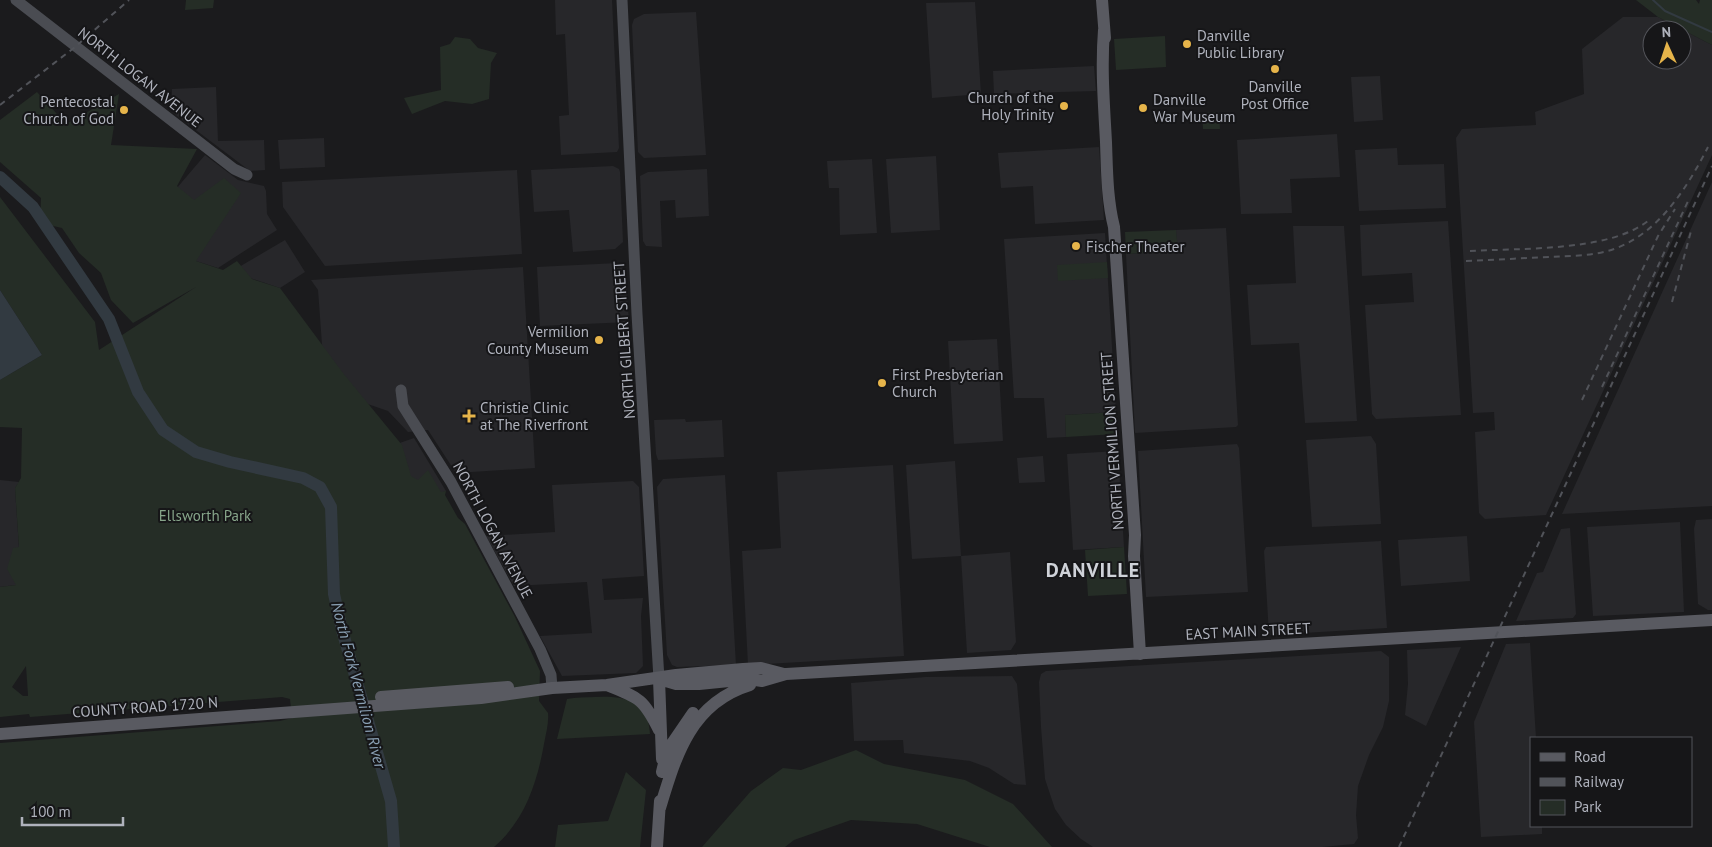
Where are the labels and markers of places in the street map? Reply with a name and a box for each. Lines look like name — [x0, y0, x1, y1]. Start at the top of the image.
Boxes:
place label: Danville Public Library — [1197, 26, 1284, 62]
marker: Danville Public Library — [1181, 38, 1193, 50]
marker: Danville Post Office — [1269, 63, 1281, 75]
place label: Danville Post Office — [1241, 77, 1309, 113]
place label: Church of the Holy Trinity — [968, 88, 1054, 124]
place label: Danville War Museum — [1153, 90, 1236, 126]
place label: Pentecostal Church of God — [23, 92, 115, 128]
marker: Church of the Holy Trinity — [1058, 100, 1070, 112]
marker: Danville War Museum — [1137, 102, 1149, 114]
marker: Pentecostal Church of God — [118, 104, 130, 116]
place label: Fischer Theater — [1086, 237, 1185, 256]
marker: Fischer Theater — [1070, 240, 1082, 252]
place label: Vermilion County Museum — [487, 322, 589, 358]
marker: Vermilion County Museum — [593, 334, 605, 346]
place label: First Presbyterian Church — [892, 365, 1003, 401]
marker: First Presbyterian Church — [876, 377, 888, 389]
place label: Christie Clinic at The Riverfront — [480, 398, 588, 434]
marker: Christie Clinic at The Riverfront — [462, 409, 476, 423]

